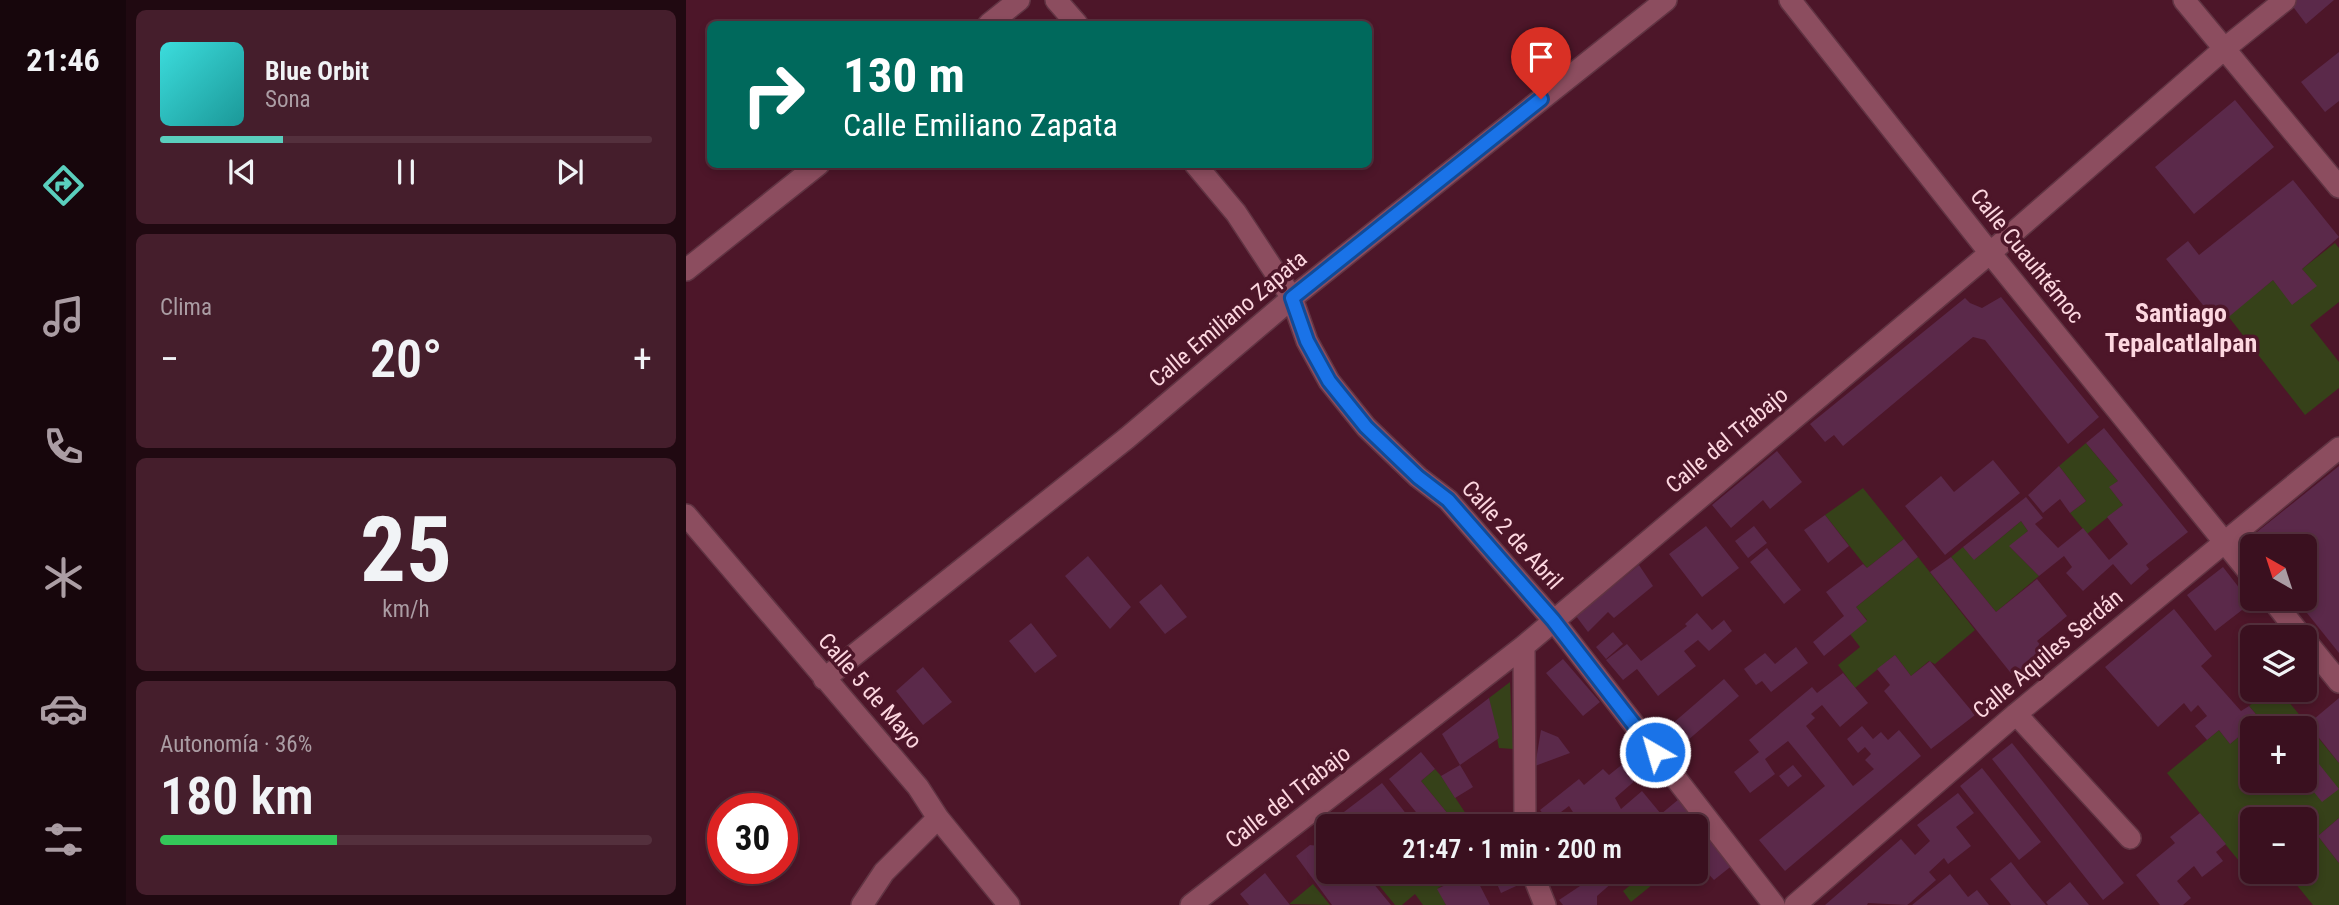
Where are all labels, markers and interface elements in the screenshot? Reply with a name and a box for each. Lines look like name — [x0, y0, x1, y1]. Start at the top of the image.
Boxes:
pin — [1511, 27, 1571, 99]
icon: arrive — [1522, 38, 1560, 76]
text: 21:46 — [26, 41, 100, 79]
text: 130 m — [843, 47, 965, 104]
icon: right — [728, 49, 819, 140]
text: Blue Orbit — [265, 56, 369, 86]
text: Sona — [265, 86, 311, 113]
text: Calle Emiliano Zapata — [843, 106, 1118, 144]
icon: previous — [223, 153, 261, 191]
icon: pause — [387, 153, 425, 191]
icon: next — [551, 153, 589, 191]
icon: directions — [39, 161, 88, 210]
street label: Calle Cuauhtémoc — [1965, 183, 2089, 329]
street label: Calle Emiliano Zapata — [1144, 245, 1312, 393]
icon: music — [39, 292, 88, 341]
text: Clima — [160, 294, 212, 321]
district label: Santiago Tepalcatlalpan — [2105, 298, 2257, 358]
text: 20° — [370, 329, 442, 390]
text: − — [160, 337, 179, 381]
text: + — [633, 337, 652, 381]
street label: Calle del Trabajo — [1661, 381, 1793, 499]
icon: phone — [39, 422, 88, 471]
street label: Calle 2 de Abril — [1456, 475, 1568, 595]
text: 25 — [360, 497, 452, 603]
north arrow — [2240, 534, 2317, 611]
map controls — [2240, 534, 2317, 884]
icon: climate — [39, 553, 88, 602]
street label: Calle Aquiles Serdán — [1968, 584, 2128, 724]
text: km/h — [382, 596, 430, 623]
button: layers — [2240, 625, 2317, 702]
street label: Calle 5 de Mayo — [813, 628, 927, 754]
icon: car — [39, 684, 88, 733]
position arrow — [1618, 715, 1692, 789]
button: + — [2240, 716, 2317, 793]
text: Autonomía · 36% — [160, 731, 312, 758]
street label: Calle del Trabajo — [1220, 740, 1356, 854]
text: 180 km — [160, 766, 314, 827]
speed limit sign: 30 — [707, 793, 798, 884]
button: − — [2240, 807, 2317, 884]
icon: filters — [39, 815, 88, 864]
text: 21:47 · 1 min · 200 m — [1402, 834, 1622, 864]

